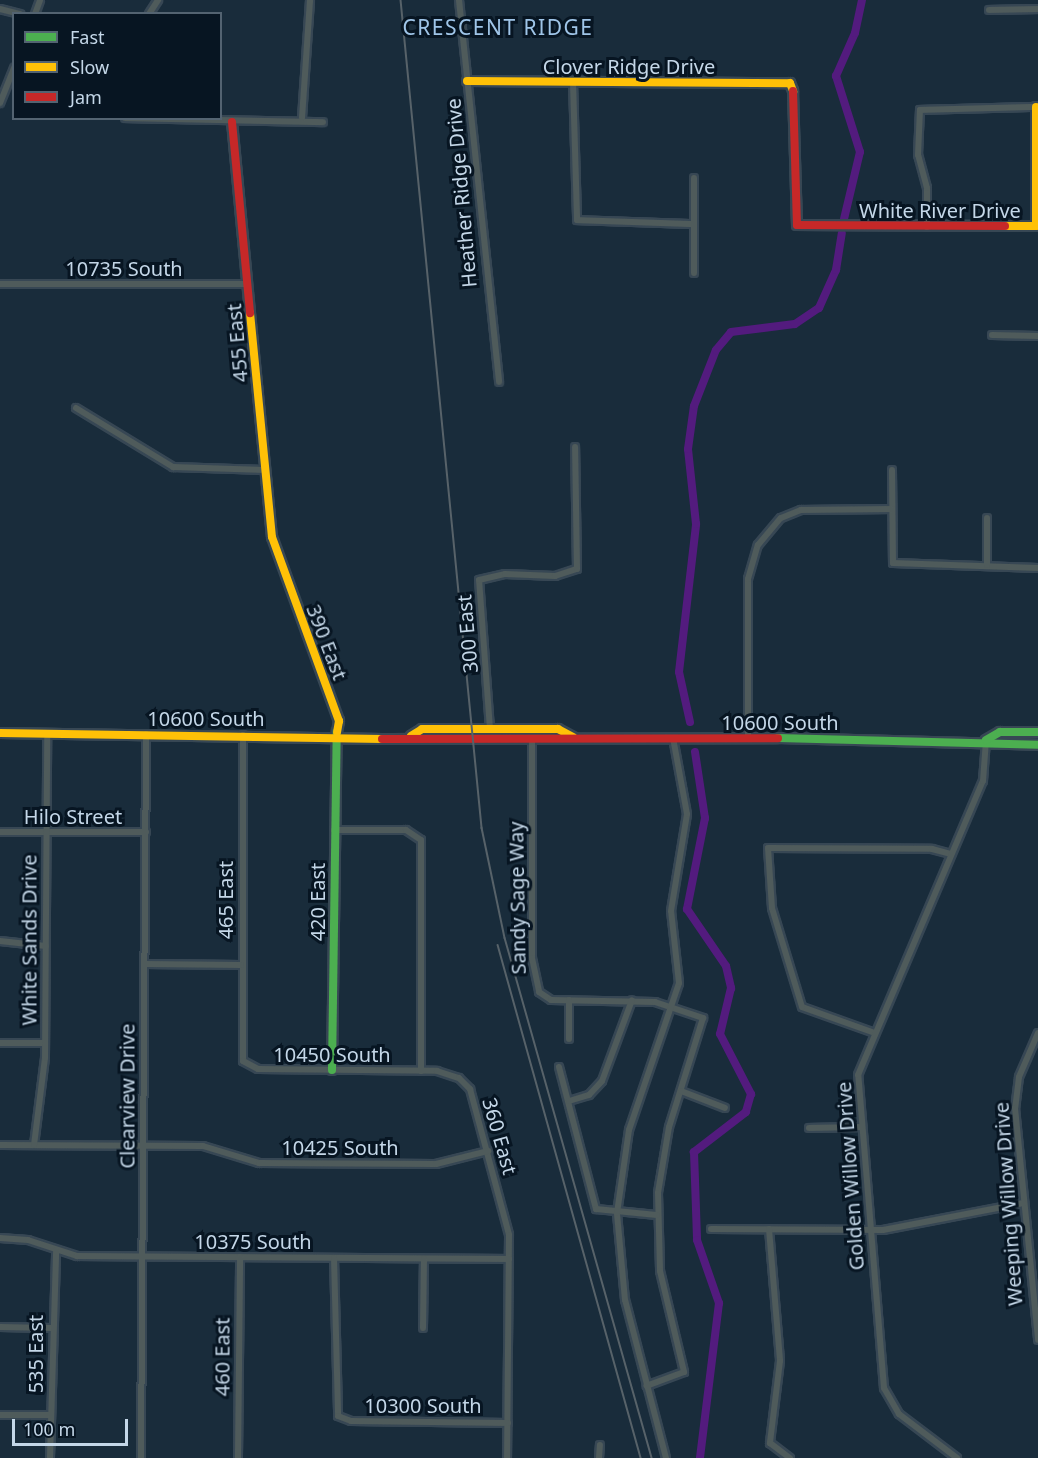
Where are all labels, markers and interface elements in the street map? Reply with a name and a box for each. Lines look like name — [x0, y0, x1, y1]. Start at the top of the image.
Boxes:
legend — [12, 12, 222, 120]
district label: CRESCENT RIDGE — [402, 14, 594, 40]
text: Fast — [70, 25, 105, 49]
street label: Clover Ridge Drive — [543, 54, 715, 78]
text: Slow — [70, 55, 109, 79]
text: Jam — [70, 85, 102, 109]
street label: Heather Ridge Drive — [441, 97, 481, 289]
street label: White River Drive — [859, 198, 1021, 222]
street label: 10735 South — [65, 256, 183, 280]
street label: 455 East — [222, 303, 252, 383]
street label: 300 East — [452, 594, 482, 674]
street label: 390 East — [302, 601, 352, 683]
street label: 10600 South — [147, 706, 265, 730]
street label: 10600 South — [721, 710, 839, 734]
street label: Hilo Street — [24, 804, 122, 828]
street label: Sandy Sage Way — [504, 821, 530, 975]
street label: White Sands Drive — [17, 855, 41, 1025]
street label: 465 East — [213, 861, 237, 939]
street label: 420 East — [305, 863, 329, 941]
street label: Clearview Drive — [115, 1023, 139, 1169]
street label: 10450 South — [273, 1042, 391, 1066]
street label: Golden Willow Drive — [831, 1081, 869, 1271]
street label: 360 East — [478, 1095, 522, 1177]
street label: Weeping Willow Drive — [989, 1101, 1027, 1307]
street label: 10425 South — [281, 1135, 399, 1159]
street label: 10375 South — [194, 1229, 312, 1253]
street label: 535 East — [23, 1315, 47, 1393]
street label: 460 East — [210, 1318, 234, 1396]
street label: 10300 South — [364, 1393, 482, 1417]
scale bar — [15, 1407, 130, 1445]
text: 100 m — [23, 1417, 75, 1441]

